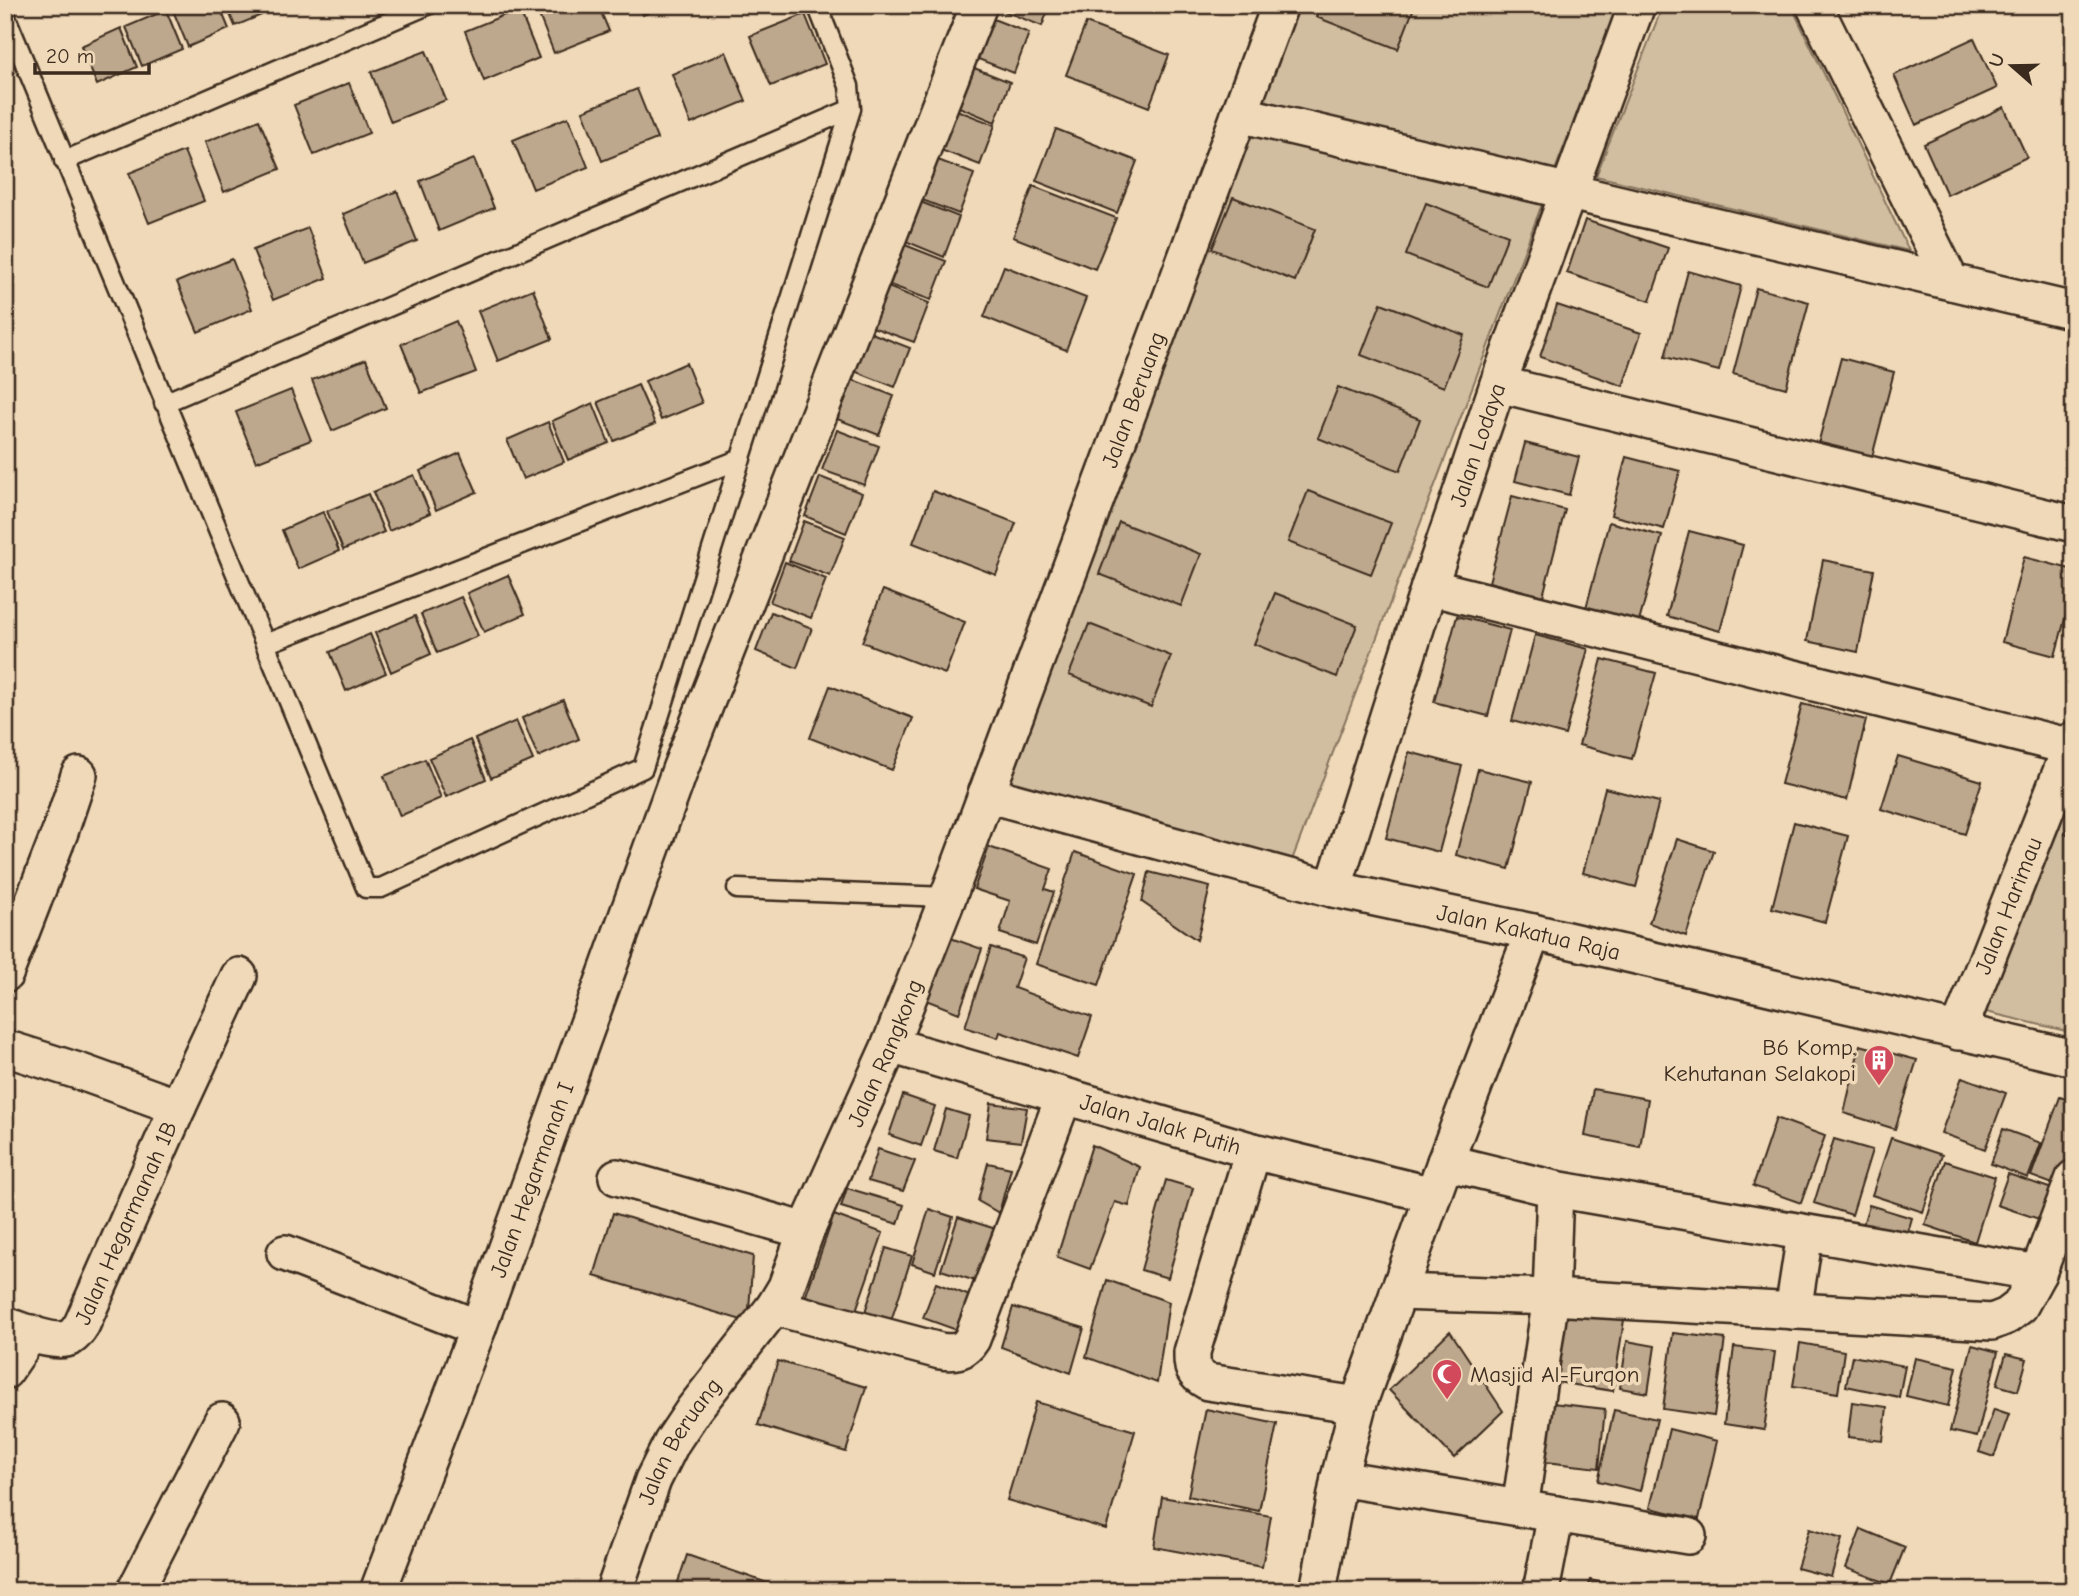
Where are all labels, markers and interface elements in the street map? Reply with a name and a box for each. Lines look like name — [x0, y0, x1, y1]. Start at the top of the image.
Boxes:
scale bar — [35, 32, 149, 76]
north arrow — [1978, 32, 2048, 102]
text: 20 m — [46, 44, 94, 68]
text: U — [1984, 51, 2009, 70]
street label: Jalan Beruang — [1095, 328, 1171, 471]
street label: Jalan Lodaya — [1444, 380, 1511, 510]
street label: Jalan Harimau — [1969, 833, 2047, 978]
street label: Jalan Kakatua Raja — [1434, 898, 1623, 965]
street label: Jalan Rangkong — [841, 975, 928, 1131]
place label: B6 Komp. Kehutanan Selakopi — [1663, 1034, 1856, 1087]
building icon: B6 Komp. Kehutanan Selakopi — [1862, 1043, 1896, 1087]
street label: Jalan Hegarmanah I — [484, 1078, 579, 1281]
street label: Jalan Jalak Putih — [1077, 1088, 1244, 1160]
street label: Jalan Hegarmanah 1B — [69, 1117, 183, 1329]
mosque icon: Masjid Al-Furqon — [1430, 1357, 1464, 1401]
place label: Masjid Al-Furqon — [1470, 1361, 1640, 1388]
street label: Jalan Beruang — [632, 1372, 727, 1508]

